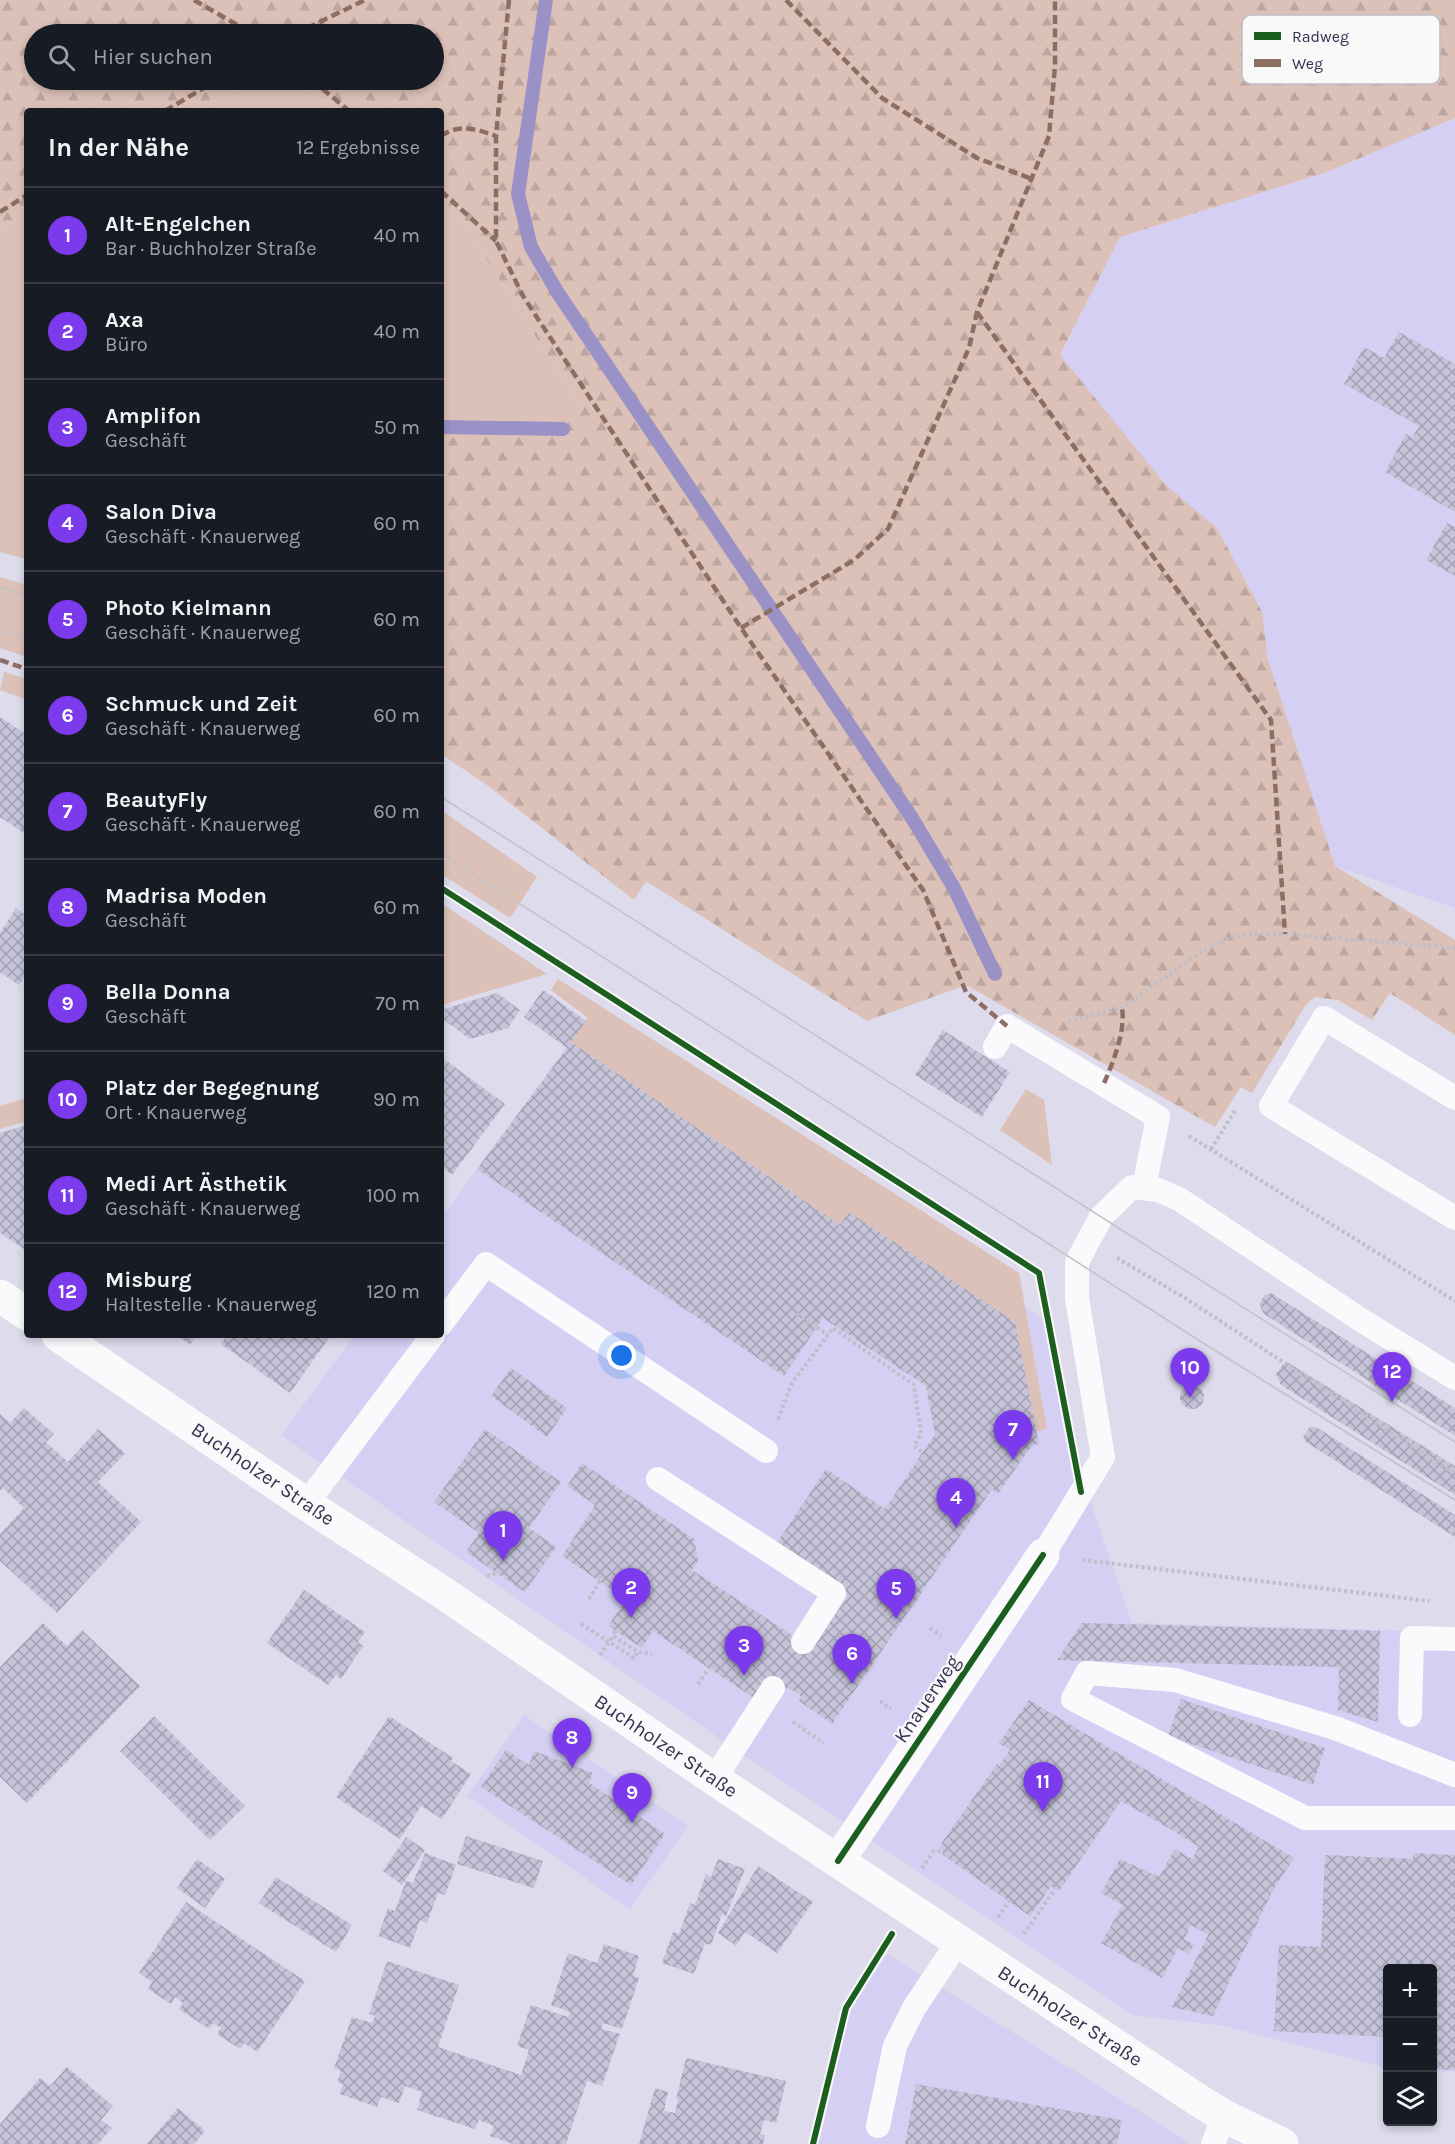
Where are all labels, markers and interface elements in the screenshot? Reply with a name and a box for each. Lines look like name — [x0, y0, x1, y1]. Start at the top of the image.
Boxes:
legend — [1242, 15, 1440, 84]
search box — [24, 24, 444, 90]
text: Radweg — [1292, 27, 1349, 46]
icon: search — [45, 41, 78, 74]
text: Hier suchen — [93, 44, 213, 70]
text: Weg — [1292, 54, 1323, 73]
text: In der Nähe — [48, 132, 189, 163]
text: 12 Ergebnisse — [296, 136, 420, 159]
text: Alt-Engelchen — [105, 211, 251, 237]
text: 1 — [64, 224, 71, 247]
text: 40 m — [374, 224, 420, 247]
text: Bar · Buchholzer Straße — [105, 237, 316, 260]
text: Axa — [105, 307, 144, 333]
text: 2 — [61, 320, 74, 343]
text: 40 m — [374, 320, 420, 343]
text: Büro — [105, 333, 148, 356]
text: Amplifon — [105, 403, 201, 429]
text: 3 — [61, 416, 74, 439]
text: 50 m — [373, 416, 420, 439]
text: Geschäft — [105, 429, 186, 452]
text: Salon Diva — [105, 499, 217, 525]
text: 4 — [62, 512, 73, 535]
text: 60 m — [373, 512, 420, 535]
text: Geschäft · Knauerweg — [105, 525, 300, 548]
text: Photo Kielmann — [105, 595, 272, 621]
text: 5 — [62, 608, 73, 631]
text: 60 m — [373, 608, 420, 631]
text: Geschäft · Knauerweg — [105, 621, 300, 644]
text: Schmuck und Zeit — [105, 691, 297, 717]
text: 6 — [61, 704, 74, 727]
text: 60 m — [373, 704, 420, 727]
text: Geschäft · Knauerweg — [105, 717, 300, 740]
text: BeautyFly — [105, 787, 207, 813]
text: 7 — [63, 800, 72, 823]
text: 60 m — [373, 800, 420, 823]
text: Geschäft · Knauerweg — [105, 813, 300, 836]
text: Madrisa Moden — [105, 883, 267, 909]
text: 8 — [61, 896, 74, 919]
text: 60 m — [373, 896, 420, 919]
text: Geschäft — [105, 909, 186, 932]
text: Bella Donna — [105, 979, 231, 1005]
text: 9 — [61, 992, 74, 1015]
text: 70 m — [375, 992, 420, 1015]
text: Geschäft — [105, 1005, 186, 1028]
text: Platz der Begegnung — [105, 1075, 319, 1101]
text: 10 — [58, 1088, 77, 1111]
text: 90 m — [373, 1088, 420, 1111]
text: Ort · Knauerweg — [105, 1101, 247, 1124]
text: Medi Art Ästhetik — [105, 1171, 287, 1197]
text: 11 — [60, 1184, 75, 1207]
text: 100 m — [366, 1184, 420, 1207]
text: Geschäft · Knauerweg — [105, 1197, 300, 1220]
text: Misburg — [105, 1267, 192, 1293]
text: 12 — [58, 1280, 77, 1303]
text: 120 m — [366, 1280, 420, 1303]
text: Haltestelle · Knauerweg — [105, 1293, 317, 1316]
your location — [607, 1341, 636, 1370]
pin: 10 — [1170, 1348, 1210, 1398]
pin: 12 — [1372, 1352, 1412, 1402]
pin: 7 — [994, 1410, 1032, 1460]
street label: Buchholzer Straße — [187, 1418, 339, 1530]
pin: 4 — [936, 1478, 976, 1528]
pin: 1 — [484, 1512, 522, 1561]
pin: 2 — [612, 1568, 650, 1618]
pin: 5 — [876, 1570, 916, 1619]
pin: 3 — [724, 1626, 764, 1676]
pin: 6 — [832, 1634, 872, 1684]
street label: Knauerweg — [889, 1651, 965, 1747]
street label: Buchholzer Straße — [590, 1690, 742, 1802]
pin: 8 — [552, 1718, 592, 1768]
pin: 11 — [1024, 1762, 1062, 1812]
pin: 9 — [612, 1774, 652, 1823]
street label: Buchholzer Straße — [993, 1961, 1147, 2071]
map controls — [1383, 1964, 1437, 2126]
button: + — [1383, 1964, 1437, 2018]
button: − — [1383, 2018, 1437, 2072]
button: layers — [1383, 2072, 1437, 2126]

